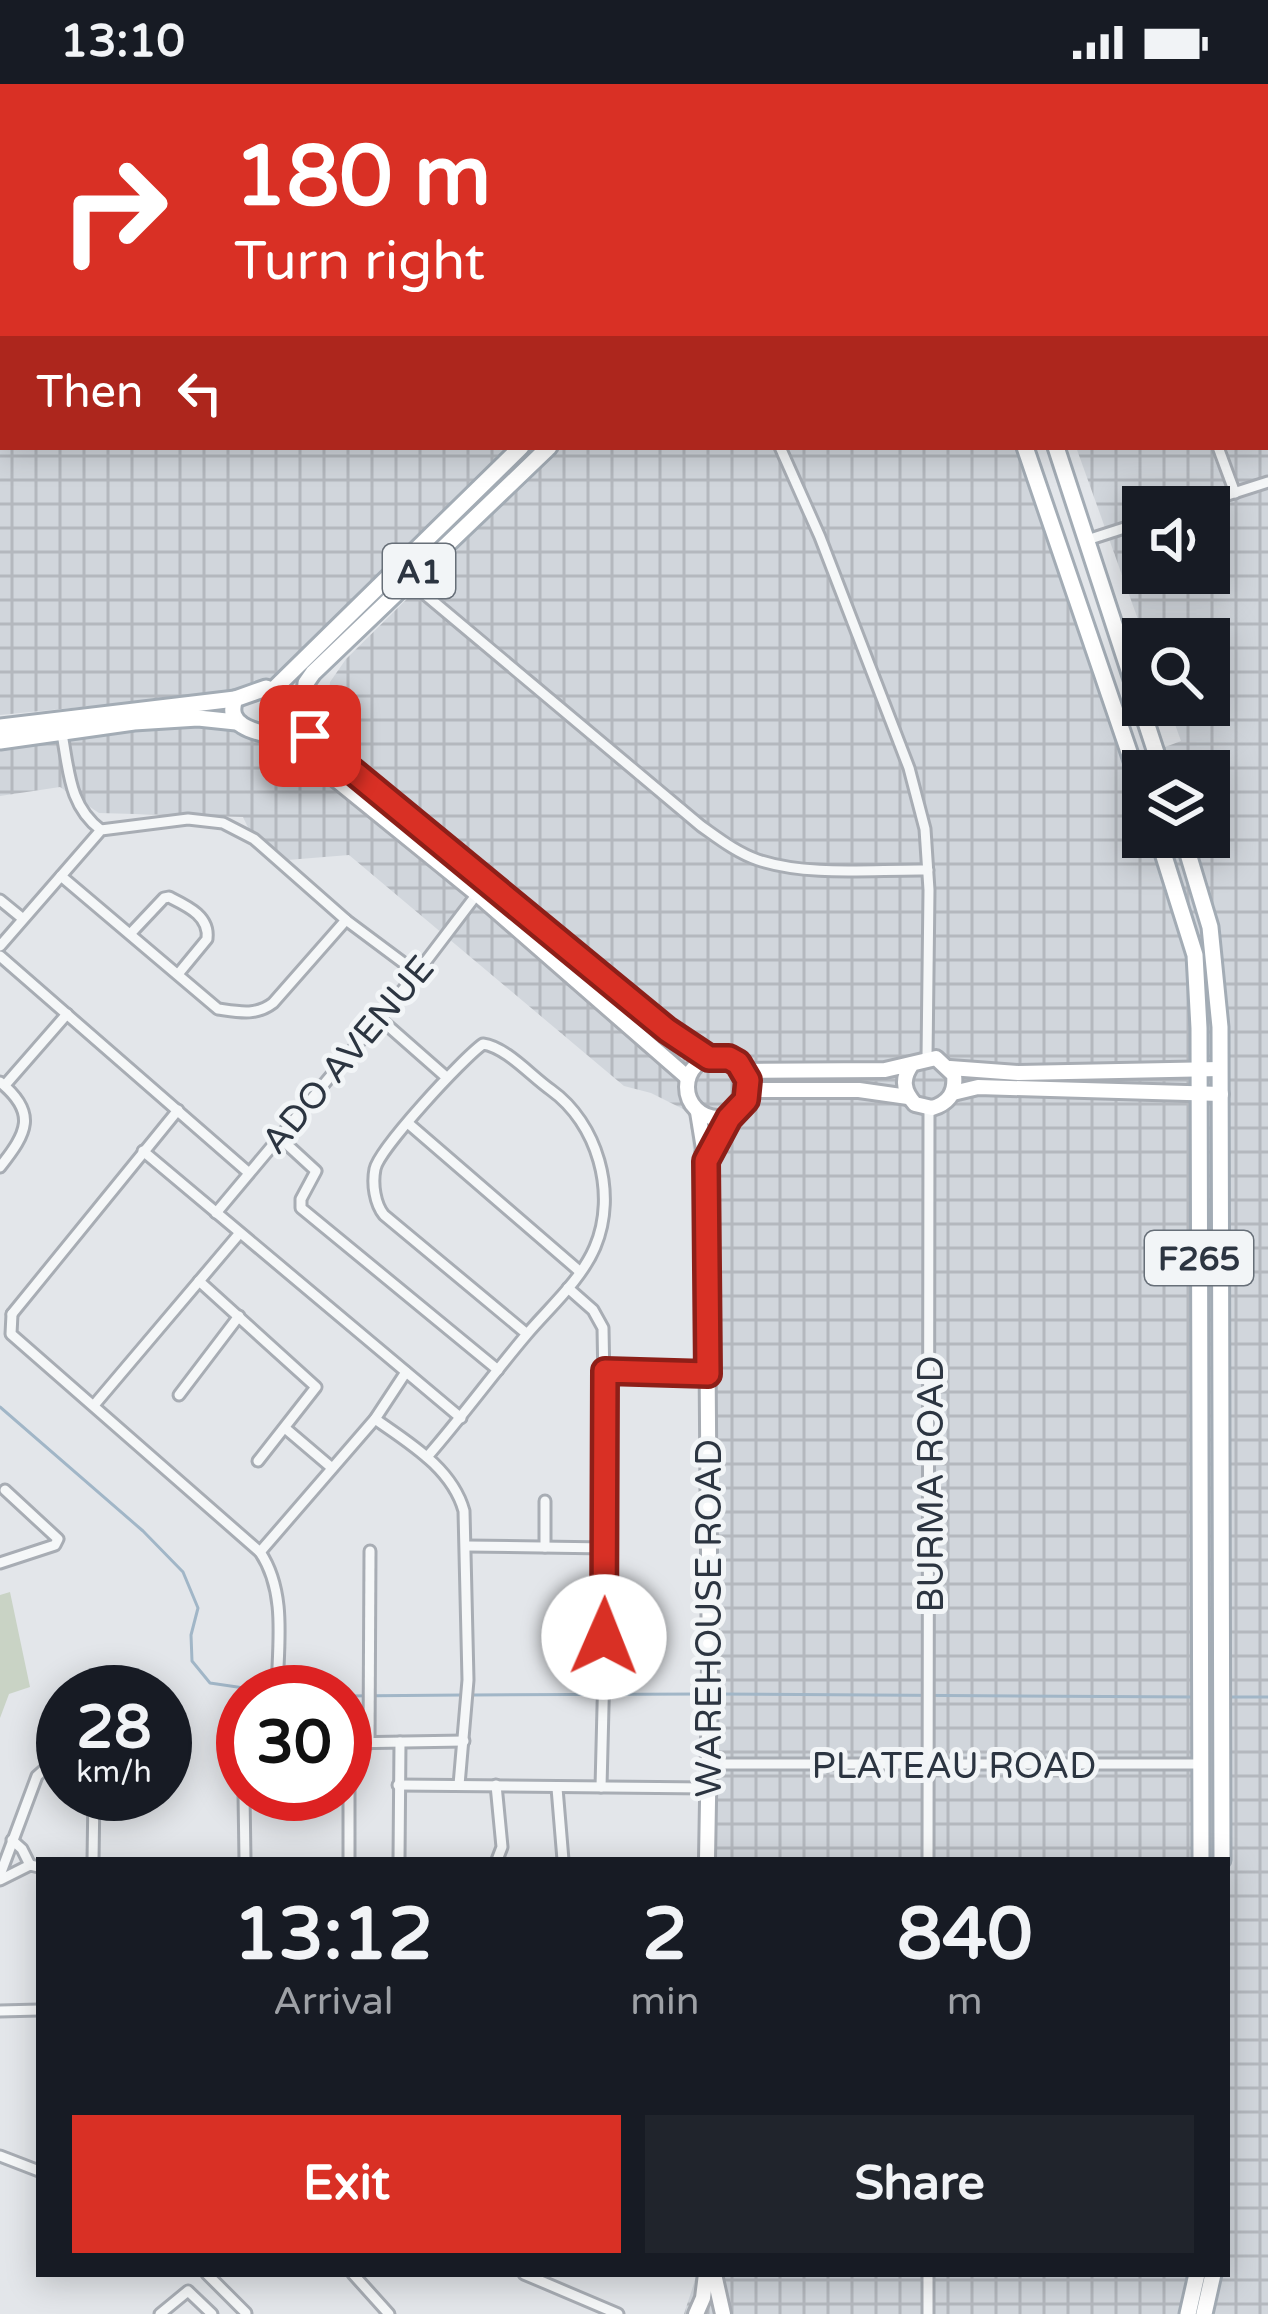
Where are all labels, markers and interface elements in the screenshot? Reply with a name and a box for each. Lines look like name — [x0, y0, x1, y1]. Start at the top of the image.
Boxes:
text: 13:10 — [60, 15, 185, 69]
text: 180 m — [234, 127, 491, 228]
icon: right — [36, 132, 192, 288]
text: Turn right — [234, 229, 485, 294]
icon: left — [167, 360, 233, 426]
text: Then — [36, 366, 143, 420]
map controls — [1122, 486, 1230, 858]
button: sound — [1122, 486, 1230, 594]
road number: A1 — [383, 544, 455, 598]
button: search — [1122, 618, 1230, 726]
pin — [259, 685, 361, 787]
icon: arrive — [277, 703, 343, 769]
button: layers — [1122, 750, 1230, 858]
street label: ADO AVENUE — [253, 947, 443, 1163]
road number: F265 — [1145, 1231, 1253, 1285]
street label: BURMA ROAD — [910, 1355, 953, 1613]
street label: WAREHOUSE ROAD — [688, 1439, 731, 1797]
position arrow — [541, 1574, 667, 1700]
speed limit sign: 30 — [216, 1665, 372, 1821]
text: 28 — [76, 1692, 152, 1764]
street label: PLATEAU ROAD — [812, 1745, 1096, 1788]
text: km/h — [76, 1754, 152, 1791]
text: 13:12 — [233, 1892, 433, 1979]
text: 2 — [642, 1892, 688, 1979]
text: 840 — [897, 1892, 1033, 1979]
text: Arrival — [273, 1978, 393, 2025]
text: min — [630, 1978, 700, 2025]
text: m — [947, 1978, 983, 2025]
button: Exit — [72, 2115, 621, 2253]
button: Share — [645, 2115, 1194, 2253]

